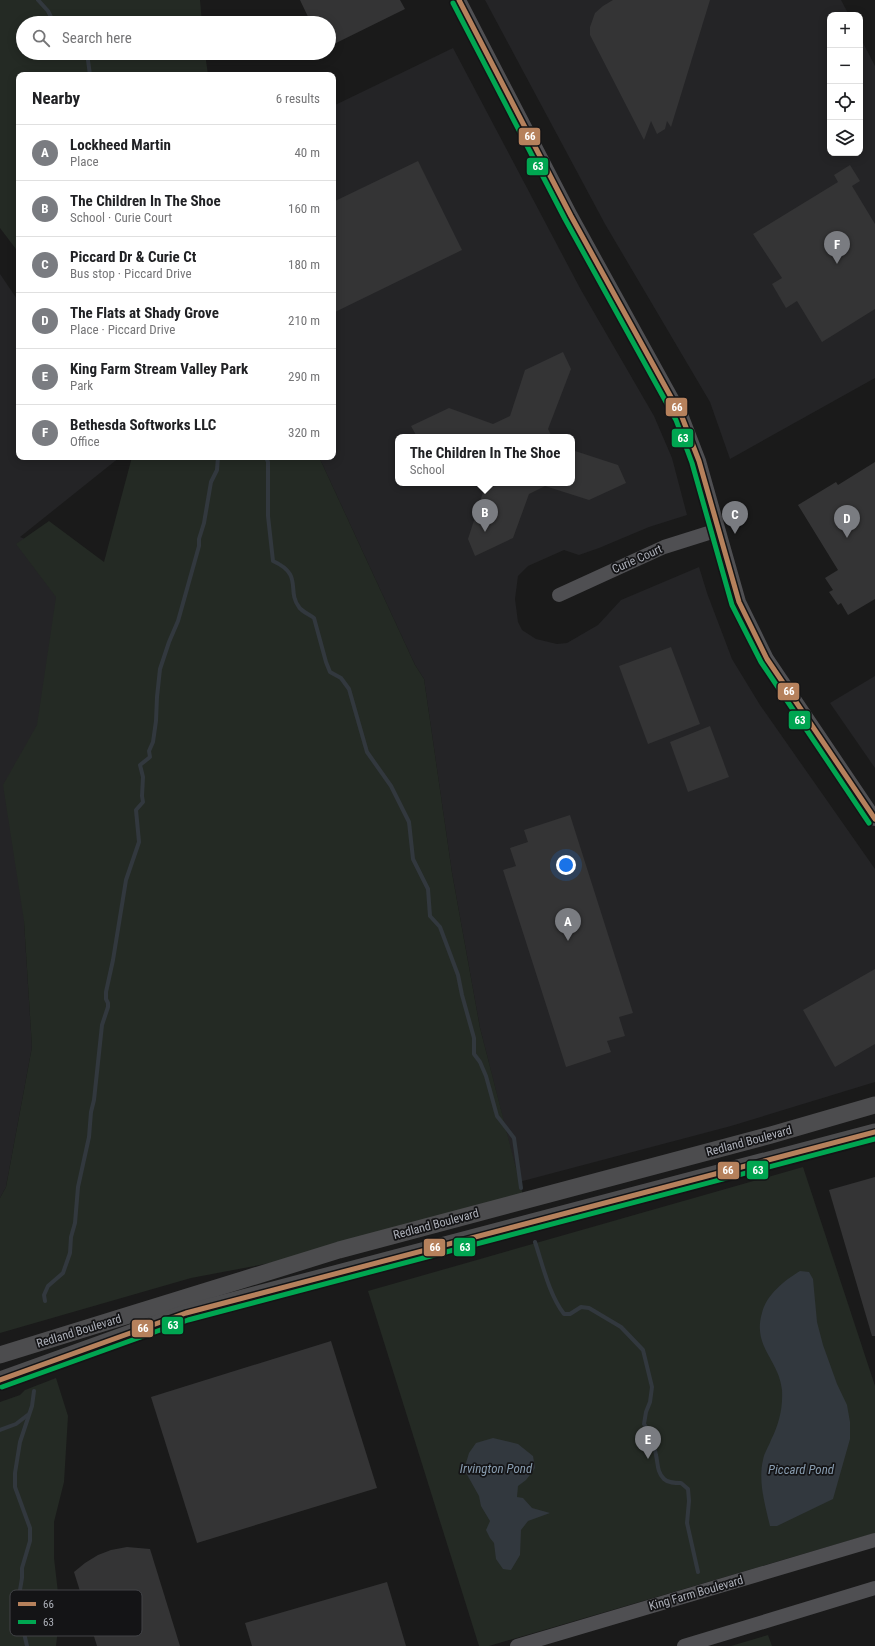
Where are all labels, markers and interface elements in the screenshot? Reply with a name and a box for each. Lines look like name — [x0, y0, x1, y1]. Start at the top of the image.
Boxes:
map controls — [827, 12, 863, 156]
button: + — [827, 12, 863, 48]
search box — [16, 16, 336, 60]
icon: search — [30, 27, 52, 49]
text: Search here — [62, 29, 132, 47]
button: − — [827, 48, 863, 84]
button: locate — [827, 84, 863, 120]
text: Nearby — [32, 88, 80, 108]
text: 6 results — [276, 91, 320, 106]
button: layers — [827, 120, 863, 156]
line badge: 66 — [518, 127, 541, 146]
text: 66 — [524, 130, 536, 143]
text: Lockheed Martin — [70, 136, 171, 154]
text: A — [41, 145, 49, 160]
text: 40 m — [294, 145, 320, 160]
text: Place — [70, 154, 99, 169]
line badge: 63 — [526, 157, 549, 176]
text: 63 — [532, 160, 544, 173]
text: The Children In The Shoe — [70, 192, 221, 210]
text: B — [41, 201, 49, 216]
text: 160 m — [288, 201, 320, 216]
text: School · Curie Court — [70, 210, 172, 225]
pin: F — [824, 231, 850, 264]
text: Piccard Dr & Curie Ct — [70, 248, 196, 266]
text: C — [41, 257, 49, 272]
text: 180 m — [288, 257, 320, 272]
text: Bus stop · Piccard Drive — [70, 266, 192, 281]
text: The Flats at Shady Grove — [70, 304, 219, 322]
text: D — [41, 313, 49, 328]
text: 210 m — [288, 313, 320, 328]
text: Place · Piccard Drive — [70, 322, 175, 337]
text: King Farm Stream Valley Park — [70, 360, 248, 378]
text: E — [42, 369, 48, 384]
text: 290 m — [288, 369, 320, 384]
text: Park — [70, 378, 93, 393]
line badge: 66 — [665, 397, 688, 417]
text: 66 — [671, 401, 683, 414]
text: Bethesda Softworks LLC — [70, 416, 216, 434]
text: F — [42, 425, 48, 440]
text: 320 m — [288, 425, 320, 440]
line badge: 63 — [671, 428, 694, 448]
text: 63 — [677, 432, 689, 445]
text: Office — [70, 434, 100, 449]
popup — [395, 434, 575, 486]
text: The Children In The Shoe — [410, 444, 560, 462]
text: School — [410, 462, 445, 477]
pin: B — [472, 499, 498, 532]
pin: C — [722, 501, 748, 534]
pin: D — [834, 505, 860, 538]
street label: Curie Court — [610, 542, 665, 576]
line badge: 66 — [777, 682, 800, 701]
text: 66 — [783, 685, 795, 698]
line badge: 63 — [788, 710, 811, 730]
text: 63 — [794, 714, 806, 727]
your location — [556, 855, 576, 875]
pin: A — [555, 908, 581, 941]
street label: Redland Boulevard — [705, 1123, 793, 1159]
line badge: 63 — [746, 1160, 769, 1180]
line badge: 66 — [717, 1161, 740, 1180]
text: 66 — [722, 1164, 734, 1177]
text: 63 — [752, 1164, 764, 1177]
street label: Redland Boulevard — [392, 1206, 480, 1242]
line badge: 63 — [453, 1237, 476, 1257]
line badge: 66 — [423, 1238, 446, 1257]
text: 66 — [429, 1241, 441, 1254]
text: 63 — [459, 1241, 471, 1254]
street label: Redland Boulevard — [35, 1311, 123, 1351]
line badge: 63 — [161, 1316, 184, 1335]
line badge: 66 — [131, 1319, 154, 1338]
text: 63 — [167, 1319, 179, 1332]
text: 66 — [137, 1322, 149, 1335]
pin: E — [635, 1426, 661, 1459]
water label: Irvington Pond — [460, 1461, 533, 1476]
water label: Piccard Pond — [768, 1462, 835, 1477]
street label: King Farm Boulevard — [647, 1573, 745, 1613]
legend — [10, 1590, 142, 1636]
text: 66 — [43, 1598, 54, 1611]
text: 63 — [43, 1616, 54, 1629]

